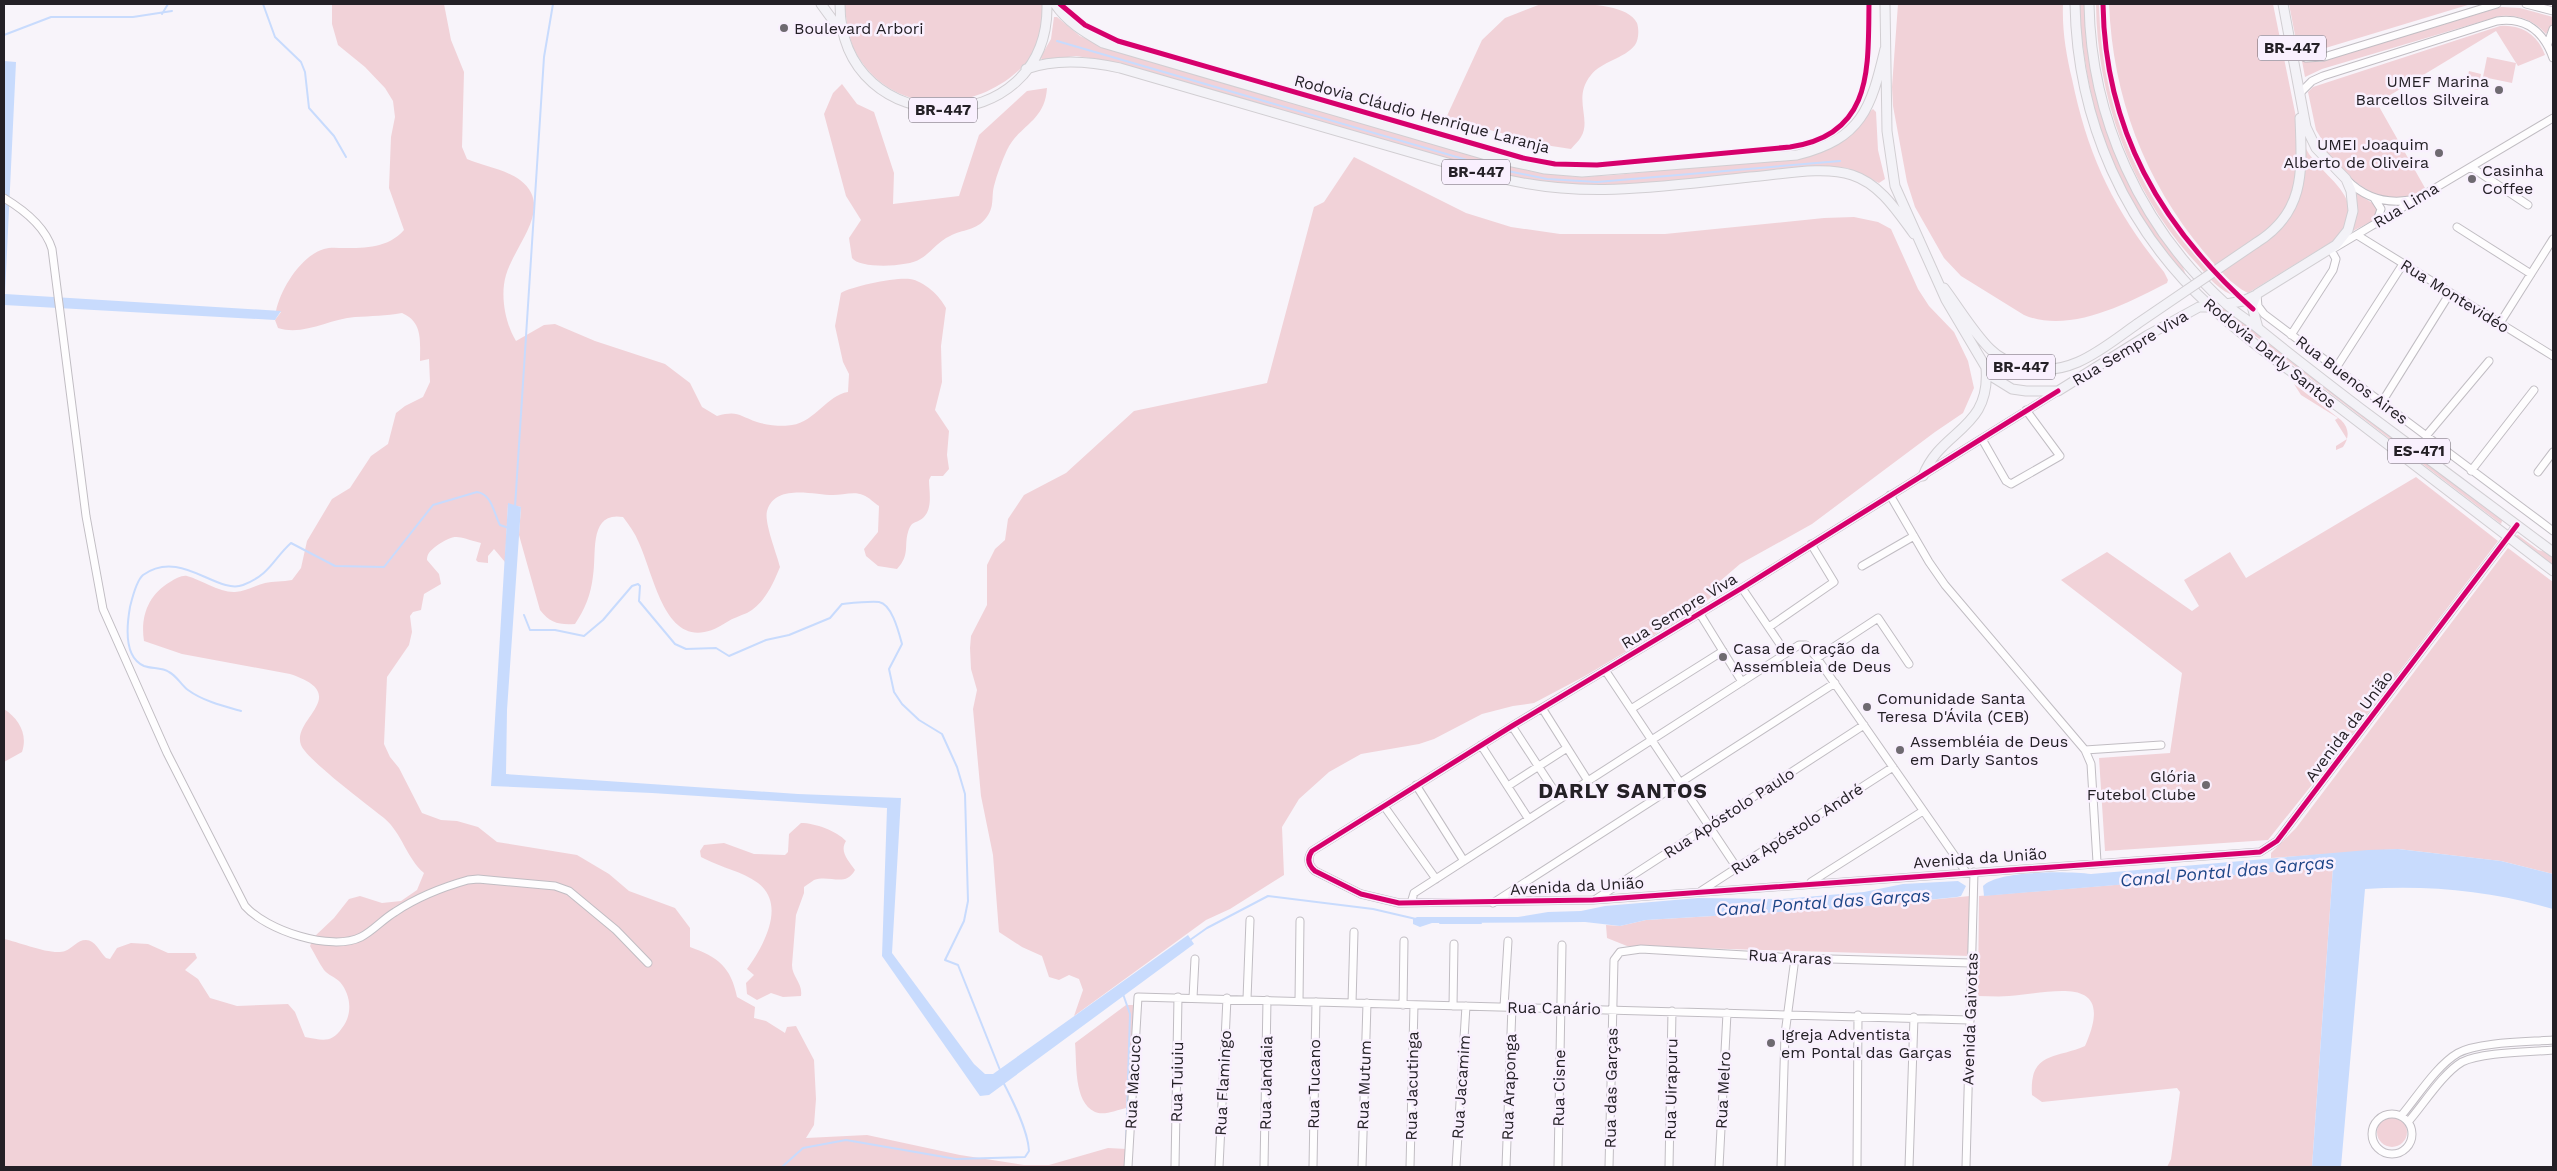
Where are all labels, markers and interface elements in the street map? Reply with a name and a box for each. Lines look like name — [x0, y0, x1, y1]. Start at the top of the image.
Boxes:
place label: Boulevard Arbori — [794, 19, 924, 38]
marker: Boulevard Arbori — [778, 22, 790, 34]
road number: BR-447 — [2258, 36, 2326, 60]
street label: Rodovia Cláudio Henrique Laranja — [1292, 71, 1552, 157]
place label: UMEF Marina Barcellos Silveira — [2356, 72, 2489, 109]
marker: UMEF Marina Barcellos Silveira — [2493, 84, 2505, 96]
road number: BR-447 — [909, 98, 977, 122]
place label: UMEI Joaquim Alberto de Oliveira — [2283, 135, 2429, 172]
marker: UMEI Joaquim Alberto de Oliveira — [2433, 147, 2445, 159]
road number: BR-447 — [1442, 160, 1510, 184]
place label: Casinha Coffee — [2482, 161, 2544, 198]
marker: Casinha Coffee — [2466, 173, 2478, 185]
street label: Rua Lima — [2370, 178, 2442, 232]
street label: Rua Montevidéo — [2397, 255, 2513, 337]
street label: Rodovia Darly Santos — [2200, 294, 2340, 412]
street label: Rua Sempre Viva — [2069, 306, 2191, 390]
street label: Rua Buenos Aires — [2292, 332, 2412, 428]
road number: BR-447 — [1987, 354, 2055, 380]
road number: ES-471 — [2388, 438, 2450, 464]
street label: Rua Sempre Viva — [1618, 569, 1740, 653]
place label: Casa de Oração da Assembleia de Deus — [1733, 639, 1891, 676]
marker: Casa de Oração da Assembleia de Deus — [1717, 651, 1729, 663]
street label: Avenida da União — [2301, 667, 2397, 785]
place label: Comunidade Santa Teresa D'Ávila (CEB) — [1877, 689, 2029, 726]
marker: Comunidade Santa Teresa D'Ávila (CEB) — [1861, 701, 1873, 713]
place label: Assembléia de Deus em Darly Santos — [1910, 732, 2068, 769]
marker: Assembléia de Deus em Darly Santos — [1894, 744, 1906, 756]
street label: Rua Apóstolo Paulo — [1660, 764, 1798, 862]
place label: Glória Futebol Clube — [2087, 767, 2196, 804]
district label: DARLY SANTOS — [1538, 778, 1708, 803]
street label: Rua Apóstolo André — [1727, 779, 1867, 879]
marker: Glória Futebol Clube — [2200, 779, 2212, 791]
street label: Avenida da União — [1912, 844, 2048, 872]
water label: Canal Pontal das Garças — [2119, 851, 2335, 891]
street label: Avenida da União — [1510, 873, 1644, 899]
water label: Canal Pontal das Garças — [1715, 884, 1931, 920]
street label: Rua Araras — [1748, 945, 1832, 969]
street label: Avenida Gaivotas — [1958, 952, 1982, 1086]
street label: Rua Canário — [1507, 998, 1601, 1018]
place label: Igreja Adventista em Pontal das Garças — [1781, 1025, 1952, 1062]
street label: Rua das Garças — [1600, 1027, 1622, 1149]
street label: Rua Flamingo — [1211, 1030, 1235, 1136]
street label: Rua Jacutinga — [1402, 1031, 1422, 1141]
street label: Rua Araponga — [1498, 1033, 1520, 1141]
street label: Rua Macuco — [1121, 1034, 1145, 1130]
street label: Rua Jacamim — [1448, 1034, 1474, 1140]
street label: Rua Jandaia — [1256, 1036, 1276, 1130]
marker: Igreja Adventista em Pontal das Garças — [1765, 1037, 1777, 1049]
street label: Rua Uirapuru — [1661, 1038, 1681, 1140]
street label: Rua Tucano — [1304, 1039, 1324, 1129]
street label: Rua Mutum — [1353, 1040, 1375, 1130]
street label: Rua Tuiuiu — [1167, 1041, 1187, 1123]
street label: Rua Cisne — [1549, 1049, 1569, 1127]
street label: Rua Melro — [1711, 1051, 1735, 1129]

